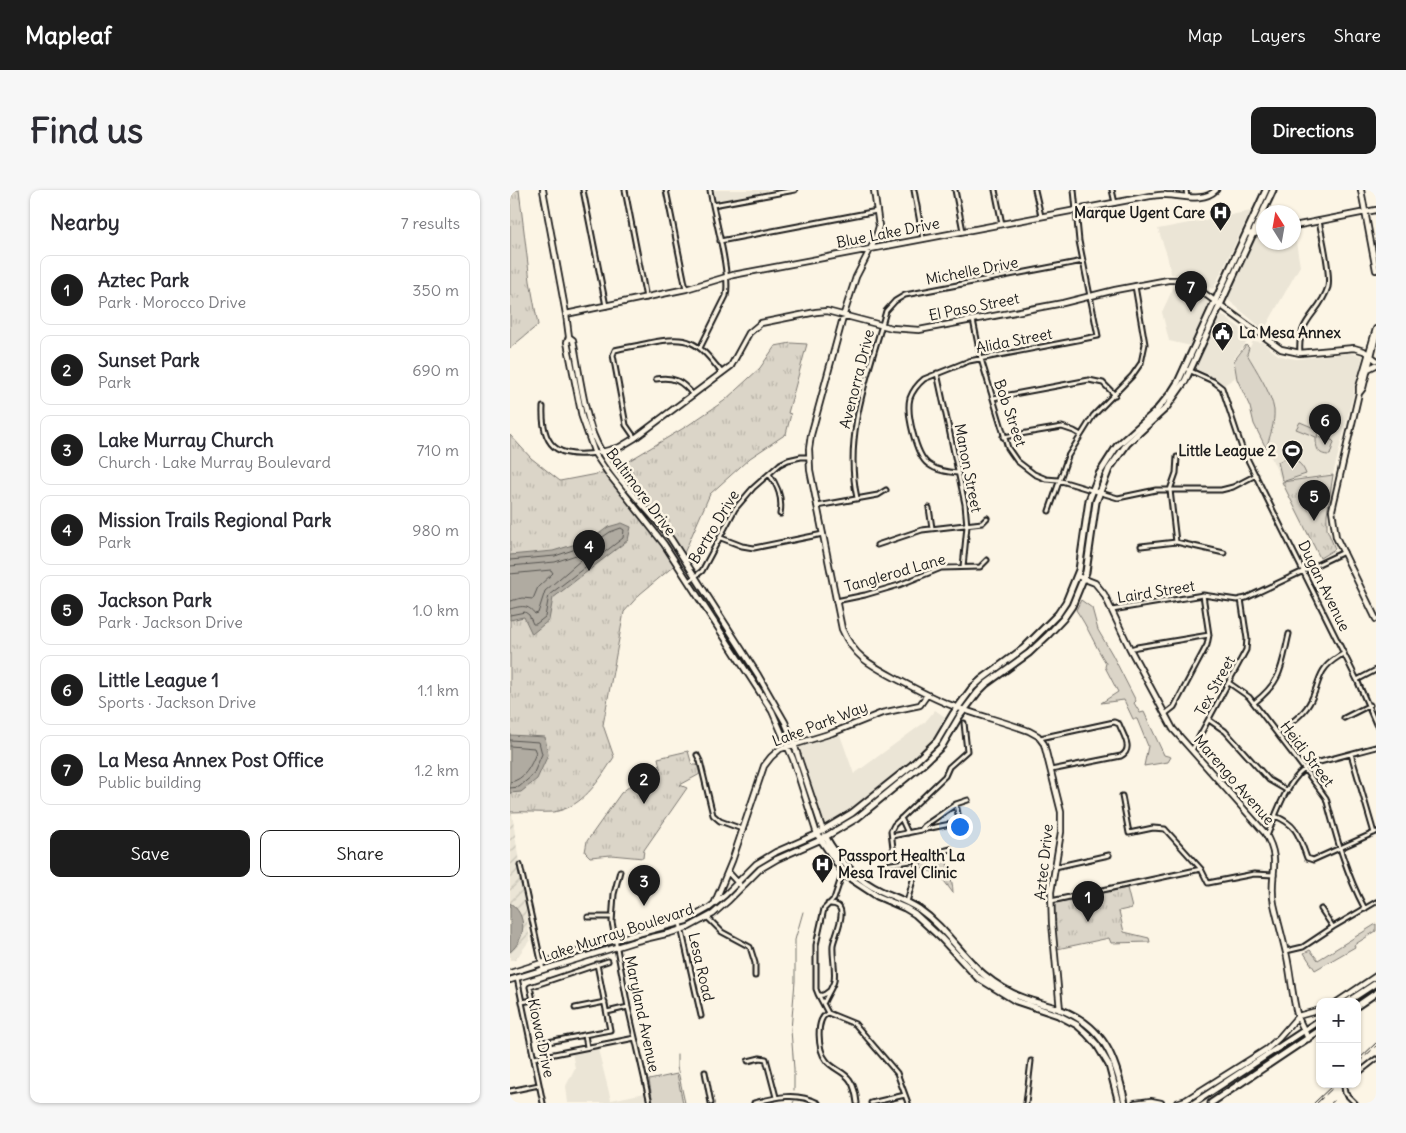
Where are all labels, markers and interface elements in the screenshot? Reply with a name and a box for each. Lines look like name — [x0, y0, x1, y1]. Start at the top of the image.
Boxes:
text: Mapleaf — [25, 20, 112, 50]
text: Map — [1187, 24, 1222, 47]
text: Layers — [1250, 24, 1306, 47]
text: Share — [1334, 24, 1381, 47]
button: Directions — [1251, 107, 1376, 154]
text: Find us — [30, 108, 143, 152]
hospital icon: Marque Ugent Care — [1209, 201, 1233, 232]
place label: Marque Ugent Care — [1074, 203, 1205, 223]
north arrow — [1256, 205, 1301, 250]
text: Nearby — [50, 209, 120, 236]
text: 7 results — [401, 213, 460, 233]
street label: Blue Lake Drive — [835, 213, 941, 252]
street label: Michelle Drive — [924, 252, 1020, 289]
text: Aztec Park — [98, 268, 189, 292]
pin: 7 — [1175, 271, 1207, 312]
text: 1 — [64, 280, 70, 300]
text: 350 m — [412, 280, 459, 300]
street label: El Paso Street — [927, 288, 1021, 325]
text: Park · Morocco Drive — [98, 292, 246, 312]
public building icon: La Mesa Annex — [1211, 321, 1235, 352]
place label: La Mesa Annex — [1239, 323, 1341, 342]
street label: Alida Street — [974, 324, 1054, 357]
street label: Avenorra Drive — [835, 327, 878, 431]
text: Sunset Park — [98, 348, 200, 372]
text: 2 — [63, 360, 71, 380]
text: 690 m — [412, 360, 459, 380]
text: Park — [98, 372, 131, 392]
street label: Bob Street — [990, 377, 1031, 449]
pin: 6 — [1309, 404, 1341, 445]
street label: Manon Street — [951, 422, 986, 514]
text: Lake Murray Church — [98, 428, 274, 452]
sports icon: Little League 2 — [1280, 439, 1304, 470]
text: 3 — [62, 440, 72, 460]
text: 710 m — [416, 440, 459, 460]
place label: Little League 2 — [1178, 441, 1276, 461]
street label: Baltimore Drive — [602, 444, 680, 539]
text: Church · Lake Murray Boulevard — [98, 452, 331, 472]
pin: 5 — [1298, 480, 1330, 521]
street label: Bertro Drive — [684, 486, 743, 567]
text: Mission Trails Regional Park — [98, 508, 331, 532]
text: 4 — [62, 520, 72, 540]
text: 980 m — [412, 520, 459, 540]
pin: 4 — [573, 530, 605, 571]
text: Park — [98, 532, 131, 552]
street label: Dugan Avenue — [1294, 537, 1355, 634]
street label: Tanglerod Lane — [842, 549, 948, 596]
street label: Laird Street — [1116, 576, 1196, 607]
text: Jackson Park — [98, 588, 212, 612]
text: 5 — [62, 600, 72, 620]
text: 1.0 km — [413, 600, 459, 620]
text: Park · Jackson Drive — [98, 612, 243, 632]
street label: Tex Street — [1190, 652, 1239, 719]
text: Little League 1 — [98, 668, 219, 692]
text: 6 — [62, 680, 72, 700]
text: 1.1 km — [418, 680, 459, 700]
text: Sports · Jackson Drive — [98, 692, 256, 712]
street label: Lake Park Way — [769, 697, 870, 750]
street label: Heidi Street — [1276, 717, 1338, 791]
street label: Marengo Avenue — [1190, 731, 1279, 829]
text: La Mesa Annex Post Office — [98, 748, 324, 772]
text: 7 — [63, 760, 71, 780]
text: 1.2 km — [415, 760, 459, 780]
pin: 2 — [628, 763, 660, 804]
text: Public building — [98, 772, 201, 792]
your location — [947, 814, 973, 840]
street label: Aztec Drive — [1030, 823, 1057, 901]
button: Save — [50, 830, 250, 877]
button: Share — [260, 830, 460, 877]
place label: Passport Health La Mesa Travel Clinic — [838, 846, 966, 882]
hospital icon: Passport Health La Mesa Travel Clinic — [810, 853, 834, 884]
pin: 3 — [628, 865, 660, 906]
pin: 1 — [1072, 881, 1104, 922]
street label: Lake Murray Boulevard — [540, 899, 696, 966]
street label: Lesa Road — [684, 931, 719, 1003]
street label: Maryland Avenue — [621, 954, 664, 1074]
street label: Kiowa Drive — [524, 997, 559, 1079]
map controls — [1316, 998, 1361, 1088]
button: + — [1316, 998, 1361, 1043]
button: − — [1316, 1043, 1361, 1088]

